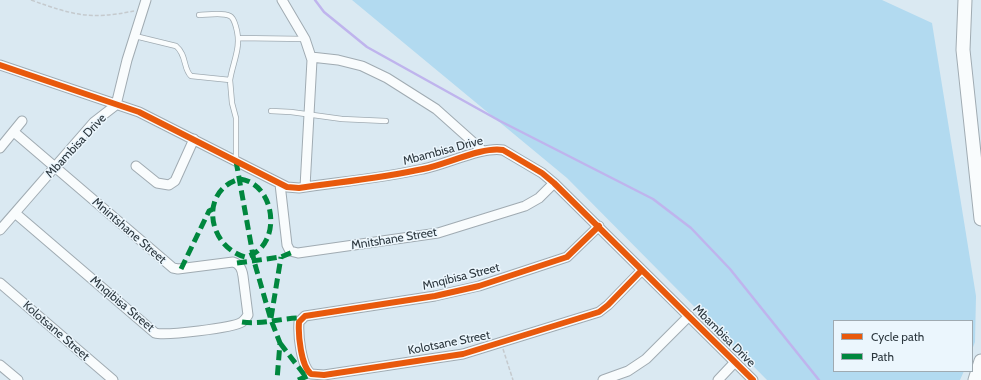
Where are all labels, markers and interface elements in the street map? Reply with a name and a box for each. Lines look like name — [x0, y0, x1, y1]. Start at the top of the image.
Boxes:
street label: Mbambisa Drive — [43, 111, 109, 181]
street label: Mbambisa Drive — [401, 133, 485, 169]
street label: Mnintshane Street — [89, 195, 169, 267]
street label: Mnitshane Street — [350, 225, 438, 253]
street label: Mnqibisa Street — [421, 260, 501, 294]
street label: Mnqibisa Street — [87, 273, 157, 335]
street label: Kolotsane Street — [20, 298, 92, 364]
street label: Mbambisa Drive — [690, 302, 758, 370]
legend — [833, 320, 973, 372]
street label: Kolotsane Street — [407, 328, 491, 358]
text: Cycle path — [871, 329, 924, 344]
text: Path — [871, 349, 894, 364]

